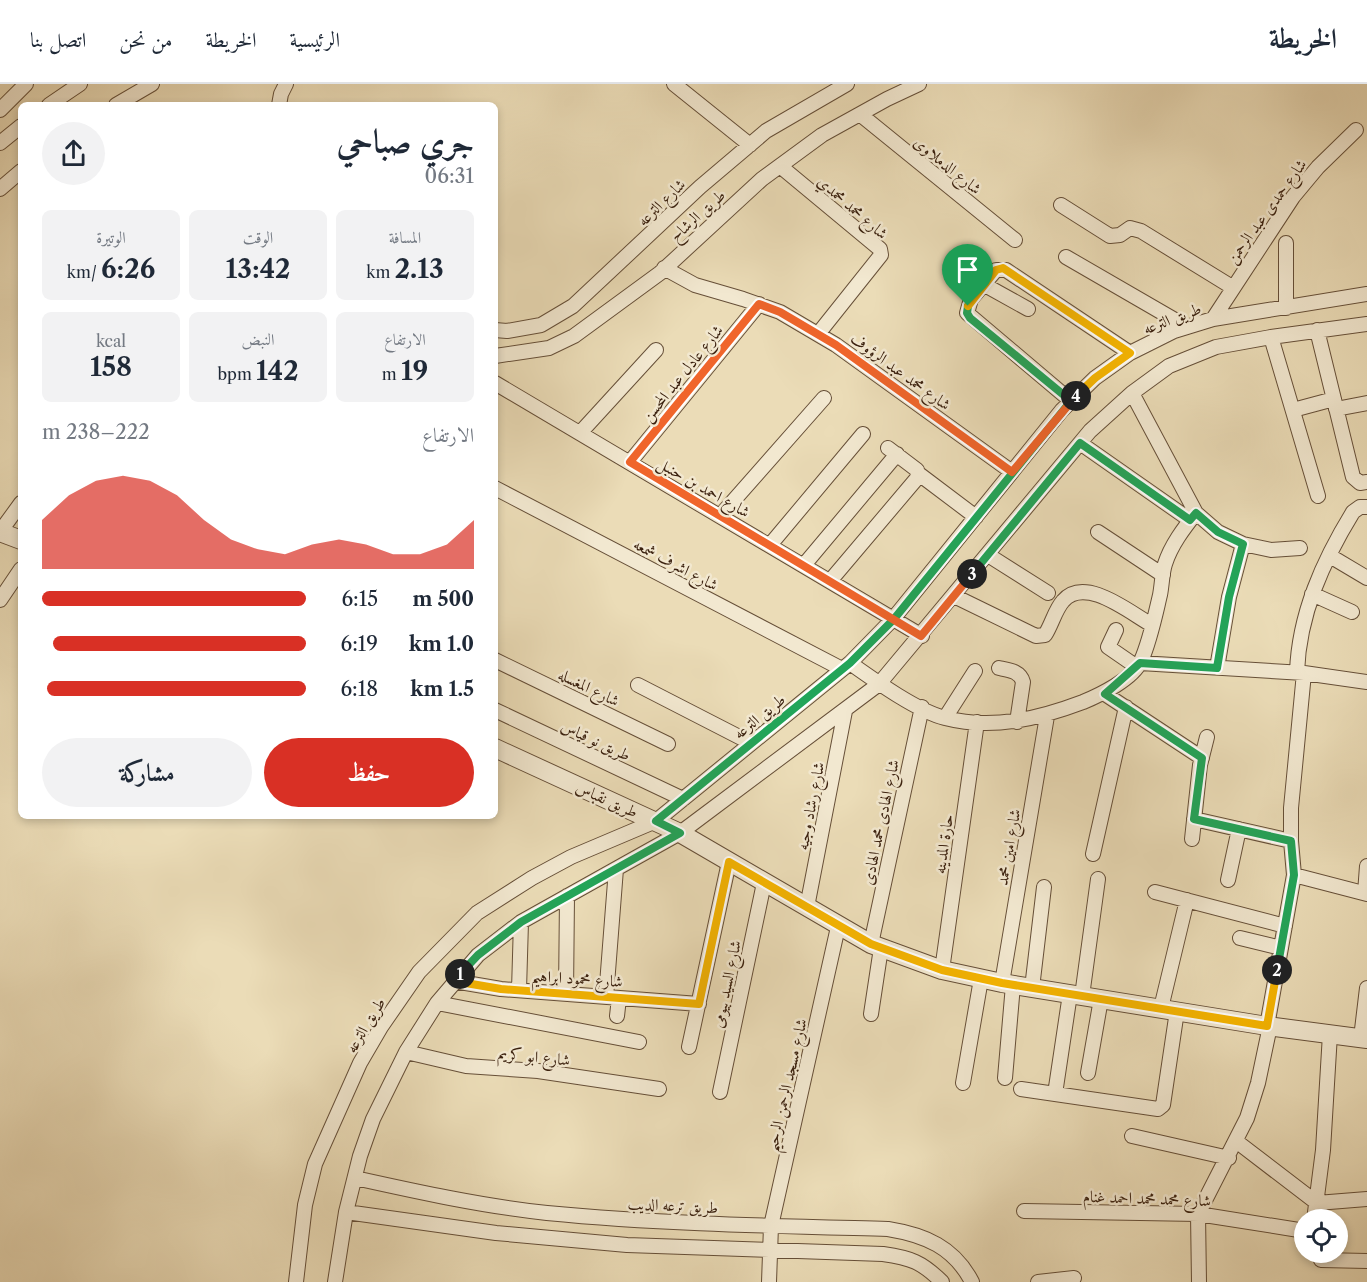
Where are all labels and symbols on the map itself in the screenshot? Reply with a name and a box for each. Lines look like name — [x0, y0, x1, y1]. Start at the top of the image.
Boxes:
street label: شارع الدملاوى — [908, 132, 986, 202]
street label: شارع حمدى عبد الرحمن — [1221, 155, 1314, 269]
street label: شارع محمد محمدي — [811, 171, 892, 246]
street label: شارع الترعه — [633, 174, 692, 233]
street label: طريق الرشاح — [665, 185, 732, 249]
pin — [942, 244, 993, 306]
street label: طريق الترعه — [1140, 298, 1204, 339]
street label: شارع عادل عبد المحسن — [637, 320, 730, 428]
street label: شارع محمد عبد الرؤوف — [845, 328, 955, 417]
pin: 4 — [1061, 381, 1091, 411]
street label: شارع احمد بن حنبل — [652, 452, 754, 525]
street label: شارع اشرف شمعه — [628, 533, 722, 598]
pin: 3 — [957, 559, 987, 589]
street label: شارع المغسله — [553, 664, 623, 714]
street label: طريق الترعه — [729, 689, 790, 744]
street label: طريق نو قياس — [558, 715, 634, 766]
street label: شارع الهادى محمد الهادى — [857, 757, 907, 887]
street label: شارع رشاد وجيه — [792, 760, 832, 853]
street label: طريق نقباس — [572, 776, 641, 822]
street label: شارع امين محمد — [991, 807, 1029, 888]
street label: حارة المدينه — [929, 813, 958, 875]
street label: شارع السيد بيومى — [707, 938, 749, 1030]
pin: 2 — [1262, 955, 1292, 985]
pin: 1 — [445, 959, 475, 989]
street label: شارع محمود ابراهيم — [530, 965, 623, 998]
street label: طريق الترعه — [341, 994, 390, 1057]
street label: شارع مسجد الرحمن الرحيم — [761, 1016, 818, 1155]
street label: شارع ابو كريم — [496, 1042, 571, 1075]
street label: شارع محمد محمد احمد غنام — [1082, 1186, 1212, 1215]
street label: طريق ترعه الديب — [627, 1193, 719, 1218]

